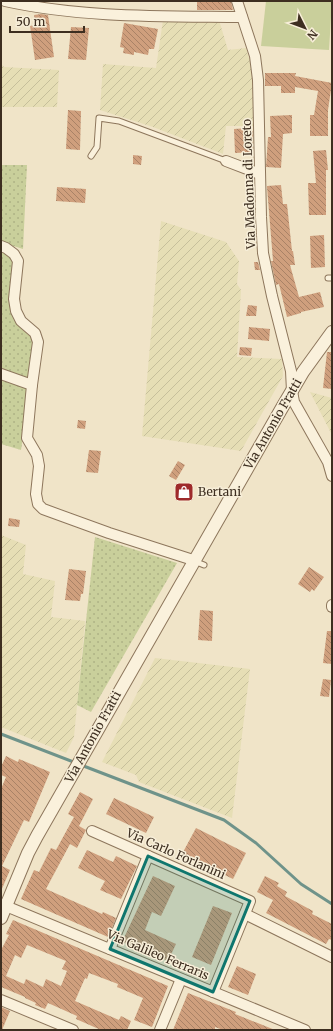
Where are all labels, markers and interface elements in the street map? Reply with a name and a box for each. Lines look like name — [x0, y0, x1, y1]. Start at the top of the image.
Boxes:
scale bar — [10, 8, 84, 34]
north arrow — [285, 8, 325, 48]
text: 50 m — [16, 14, 45, 29]
text: N — [304, 27, 321, 43]
street label: Via Madonna di Loreto — [239, 119, 258, 250]
street label: Via Antonio Fratti — [240, 376, 305, 473]
shop icon: Bertani — [173, 481, 195, 503]
place label: Bertani — [198, 484, 241, 499]
street label: Via Antonio Fratti — [61, 688, 124, 786]
street label: Via Carlo Forlanini — [123, 825, 228, 882]
street label: Via Galileo Ferraris — [104, 926, 212, 983]

